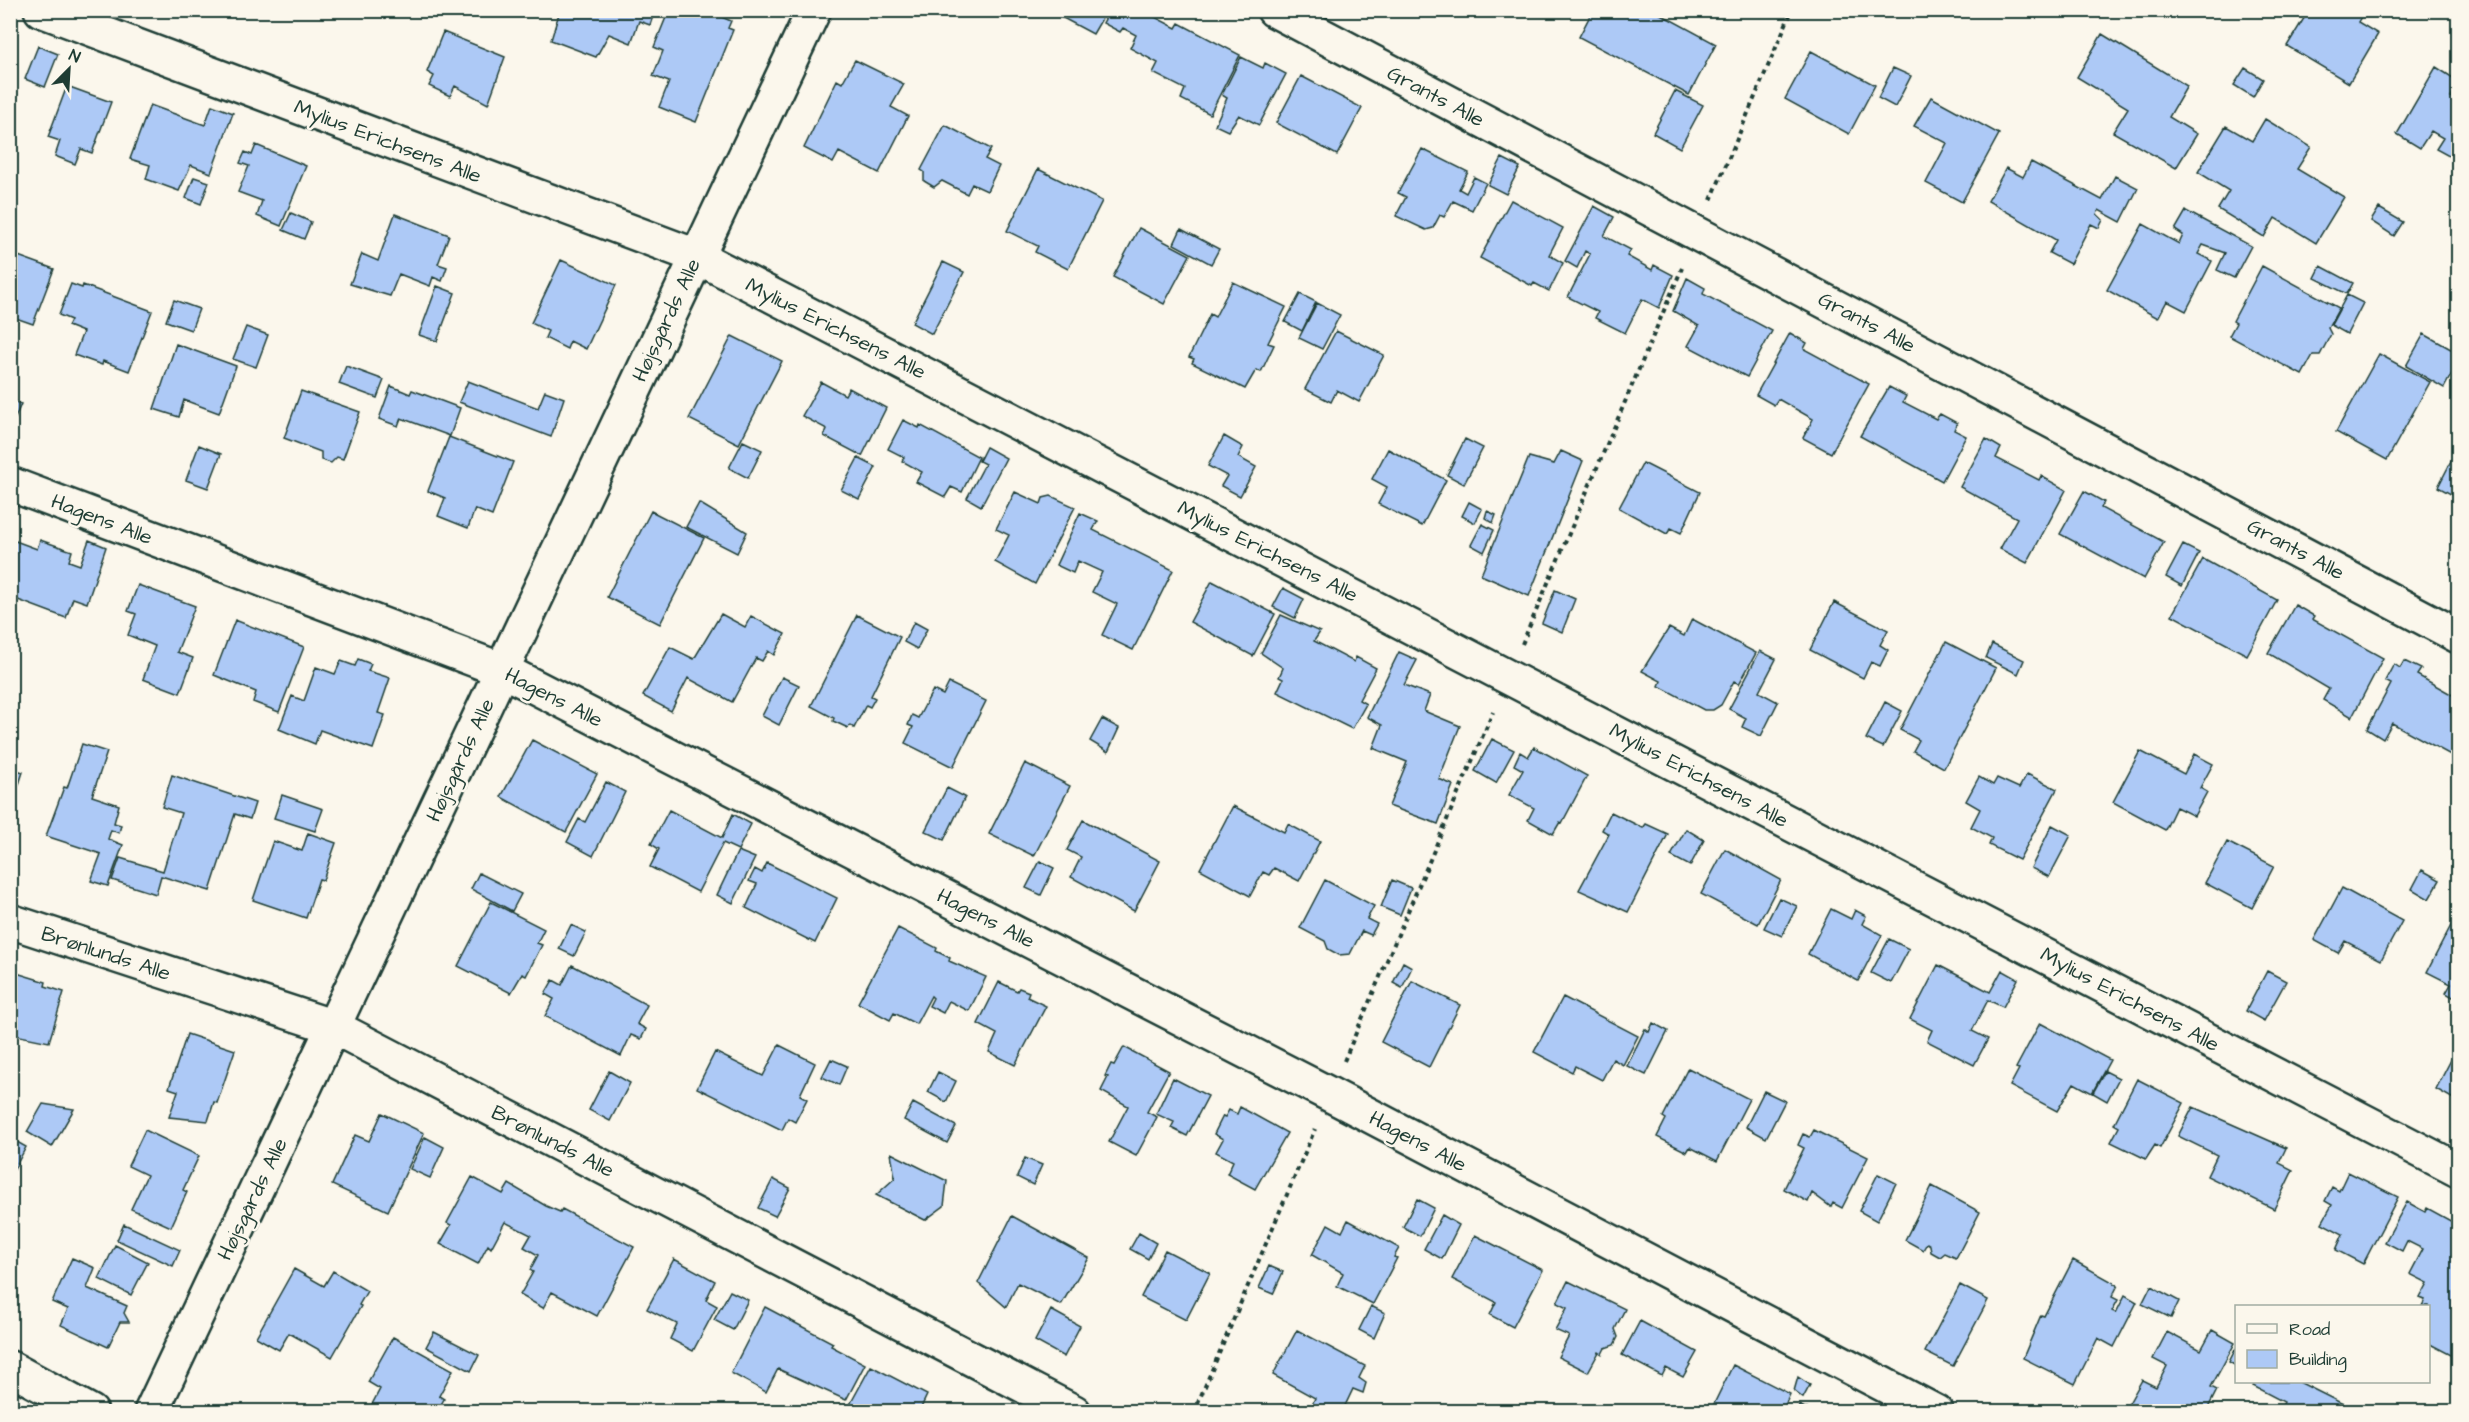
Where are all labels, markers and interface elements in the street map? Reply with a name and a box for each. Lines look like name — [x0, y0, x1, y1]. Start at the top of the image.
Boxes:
north arrow — [39, 39, 99, 99]
text: N — [66, 44, 84, 68]
street label: Grants Alle — [1382, 59, 1489, 134]
street label: Mylius Erichsens Alle — [289, 92, 486, 192]
street label: Højsgårds Alle — [625, 254, 710, 387]
street label: Mylius Erichsens Alle — [740, 270, 931, 388]
street label: Grants Alle — [1813, 285, 1920, 360]
street label: Hagens Alle — [46, 487, 157, 554]
street label: Mylius Erichsens Alle — [1172, 493, 1363, 611]
street label: Grants Alle — [2242, 512, 2349, 587]
street label: Hagens Alle — [499, 660, 608, 736]
street label: Højsgårds Alle — [419, 694, 504, 827]
street label: Mylius Erichsens Alle — [1603, 716, 1793, 837]
street label: Hagens Alle — [931, 881, 1040, 957]
street label: Brønlunds Alle — [37, 919, 174, 988]
street label: Mylius Erichsens Alle — [2034, 940, 2224, 1061]
street label: Brønlunds Alle — [486, 1098, 619, 1185]
street label: Hagens Alle — [1363, 1104, 1472, 1181]
street label: Højsgårds Alle — [210, 1133, 296, 1266]
legend — [2235, 1305, 2430, 1383]
text: Road — [2289, 1317, 2330, 1342]
text: Building — [2289, 1347, 2347, 1373]

